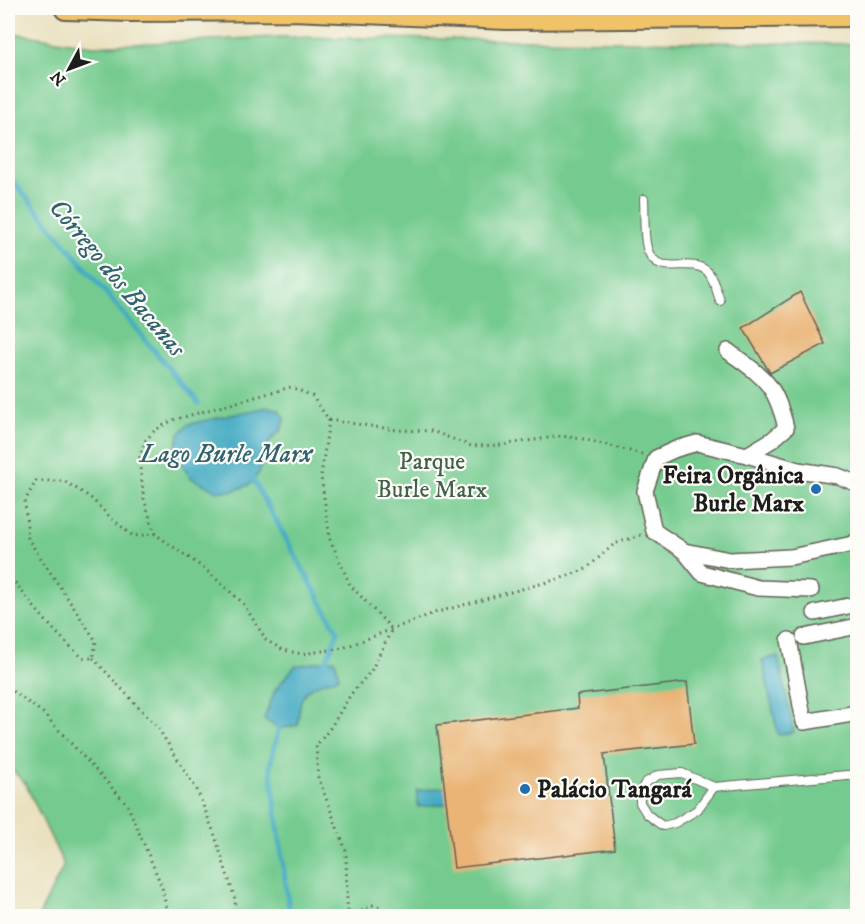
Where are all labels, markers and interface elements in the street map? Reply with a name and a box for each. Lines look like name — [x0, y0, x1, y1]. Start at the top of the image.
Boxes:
north arrow — [39, 39, 99, 99]
text: N — [47, 67, 70, 90]
water label: Córrego dos Bacanas — [41, 192, 193, 365]
water label: Lago Burle Marx — [138, 438, 314, 471]
park label: Parque Burle Marx — [377, 447, 488, 505]
place label: Feira Orgânica Burle Marx — [662, 461, 805, 519]
marker: Feira Orgânica Burle Marx — [809, 482, 823, 496]
place label: Palácio Tangará — [537, 775, 692, 805]
marker: Palácio Tangará — [518, 782, 532, 796]

